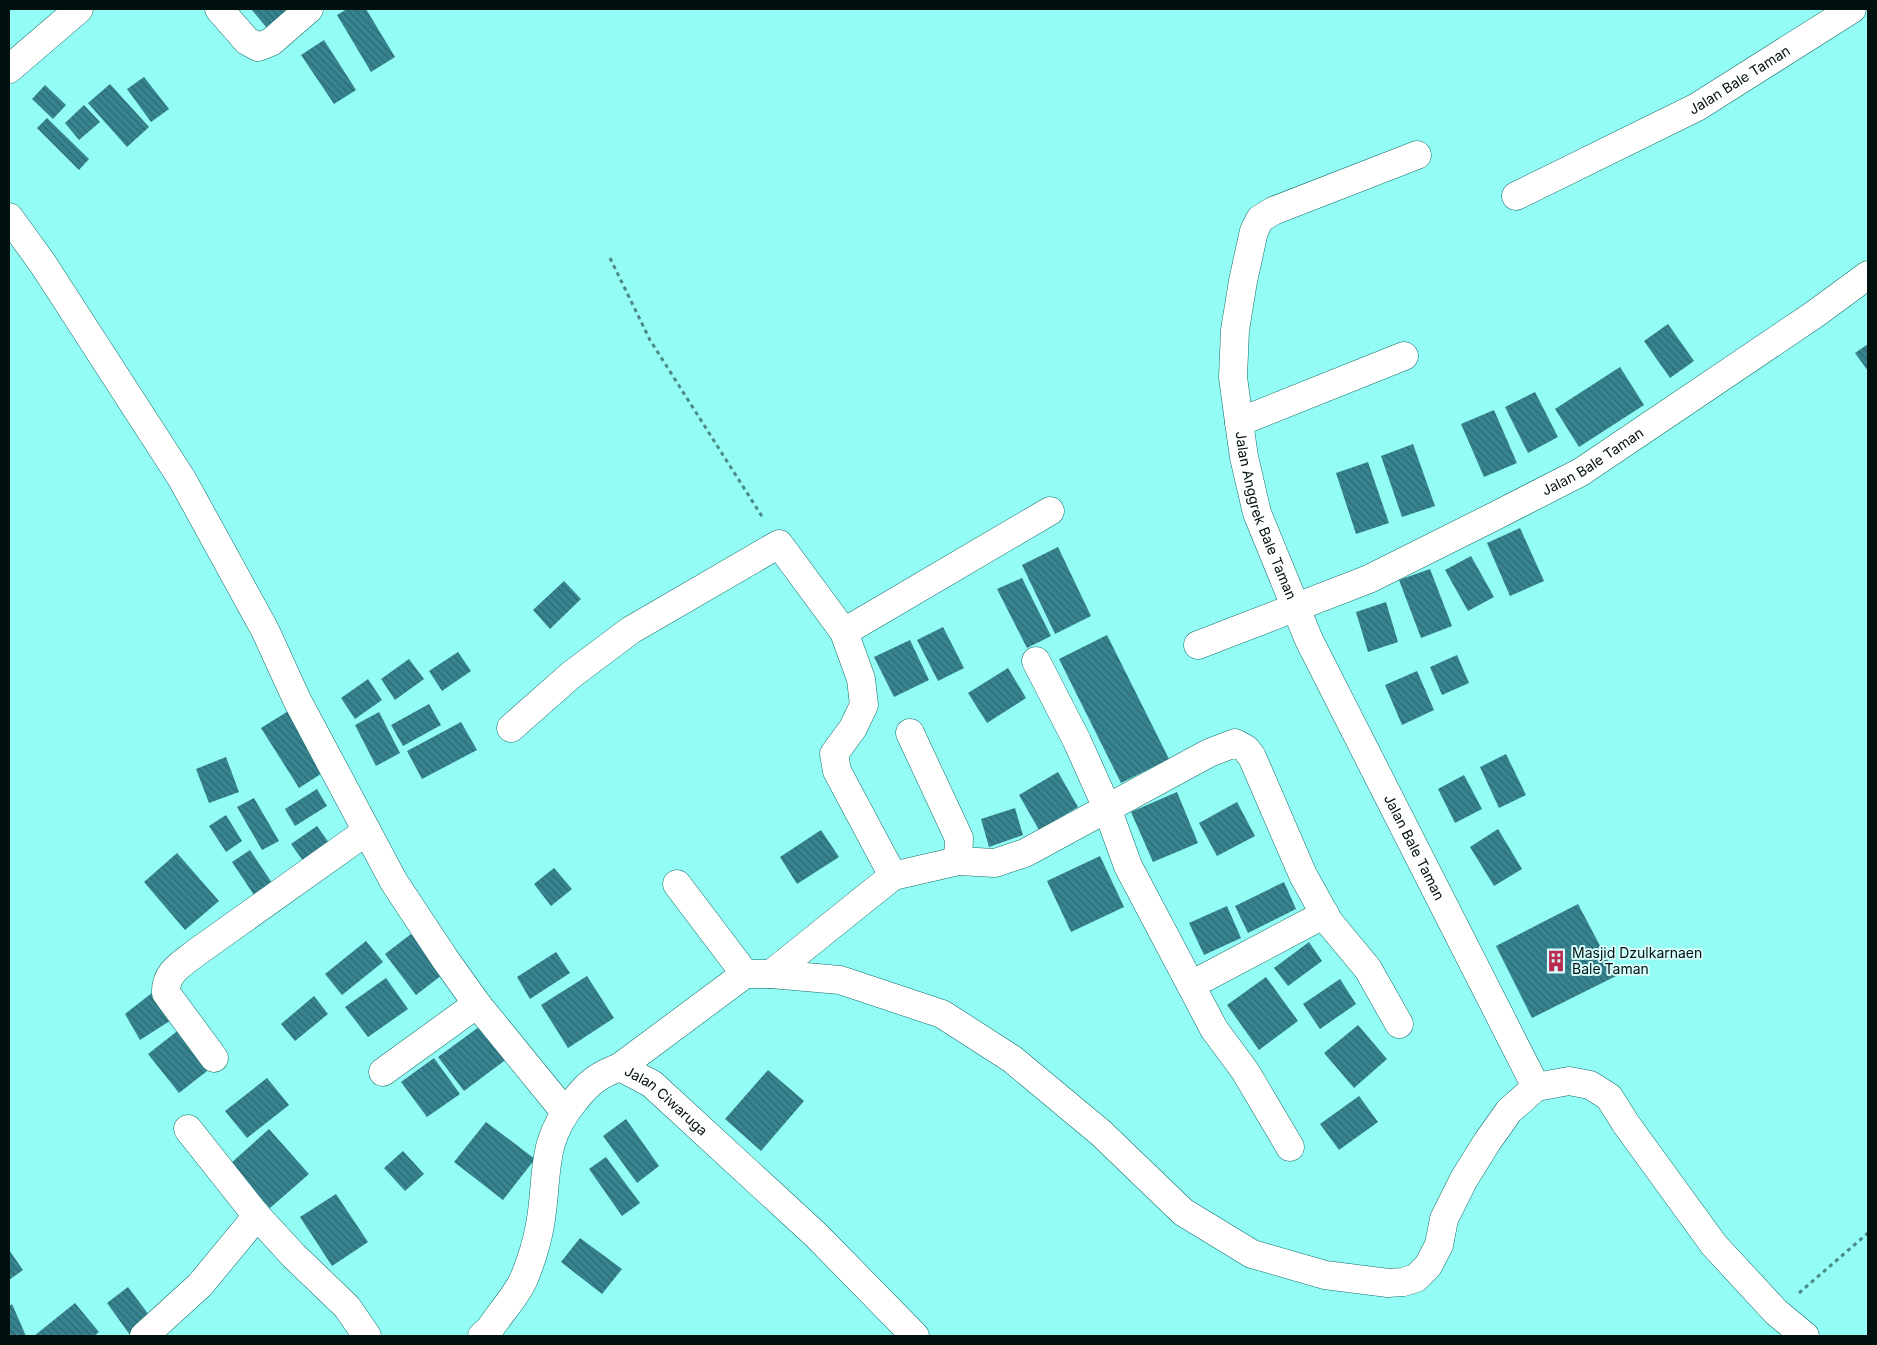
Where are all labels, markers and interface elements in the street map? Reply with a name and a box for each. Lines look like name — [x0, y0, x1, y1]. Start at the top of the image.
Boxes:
street label: Jalan Bale Taman — [1686, 41, 1793, 118]
street label: Jalan Bale Taman — [1539, 424, 1646, 499]
street label: Jalan Anggrek Bale Taman — [1232, 430, 1300, 602]
street label: Jalan Bale Taman — [1381, 791, 1449, 903]
place label: Masjid Dzulkarnaen Bale Taman — [1572, 944, 1702, 977]
building icon: Masjid Dzulkarnaen Bale Taman — [1543, 948, 1569, 974]
street label: Jalan Ciwaruga — [622, 1062, 711, 1139]

